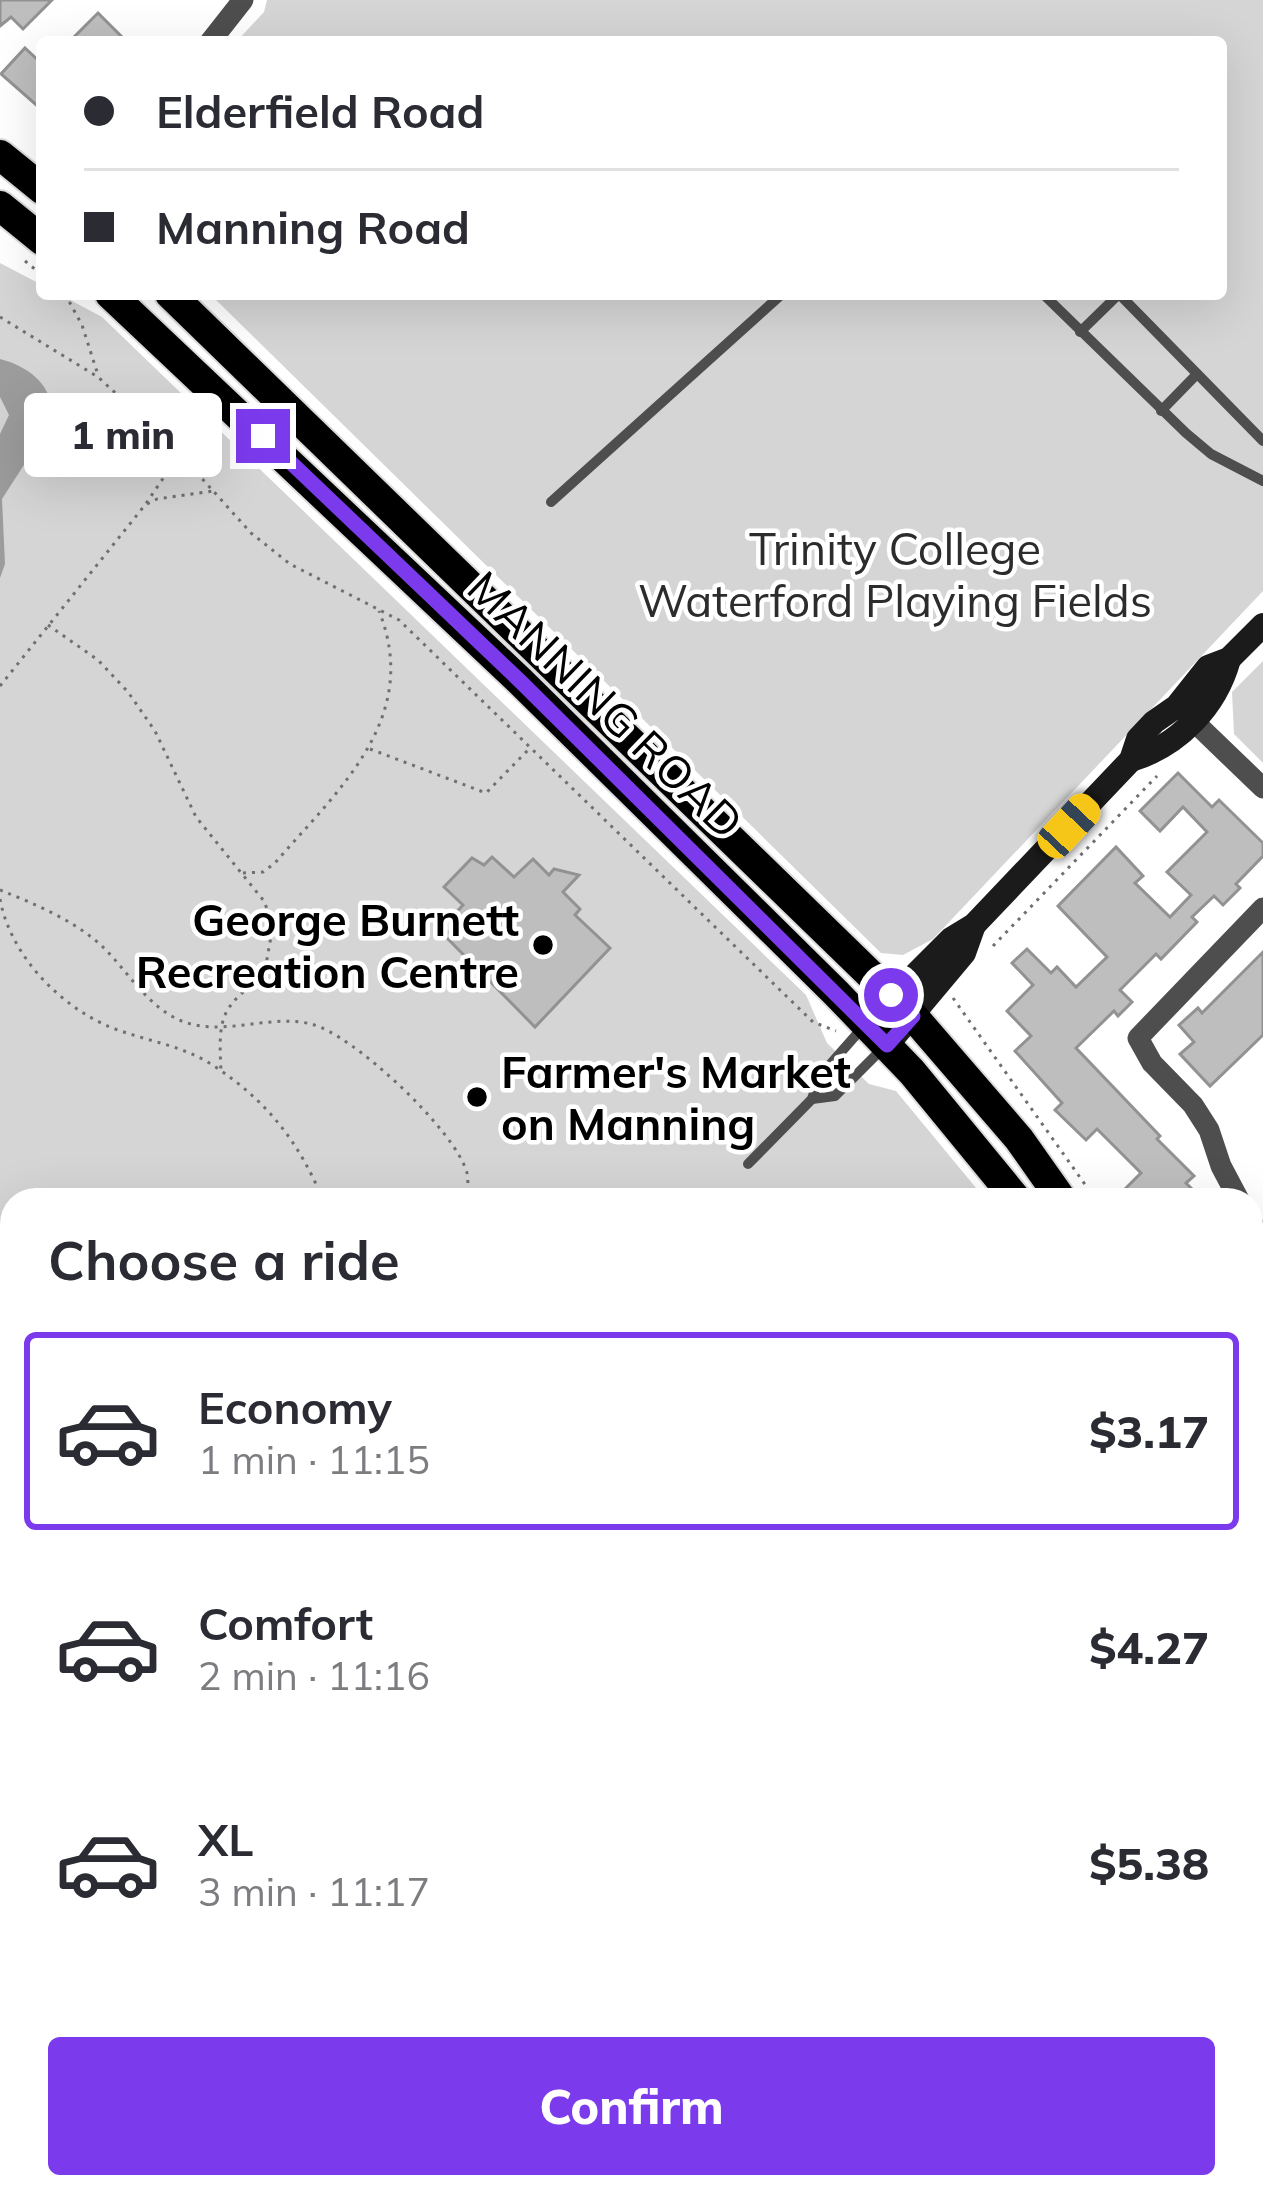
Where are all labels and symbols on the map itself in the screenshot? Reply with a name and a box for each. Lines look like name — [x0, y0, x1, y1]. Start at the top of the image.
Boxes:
callout: 1 min — [23, 394, 221, 478]
route end — [236, 409, 290, 463]
park label: Trinity College Waterford Playing Fields — [638, 520, 1152, 628]
street label: MANNING ROAD — [457, 559, 755, 849]
car — [1031, 787, 1107, 865]
place label: George Burnett Recreation Centre — [136, 891, 519, 999]
marker: George Burnett Recreation Centre — [530, 932, 556, 958]
route start — [864, 968, 918, 1022]
place label: Farmer's Market on Manning — [501, 1043, 851, 1151]
marker: Farmer's Market on Manning — [464, 1084, 490, 1110]

